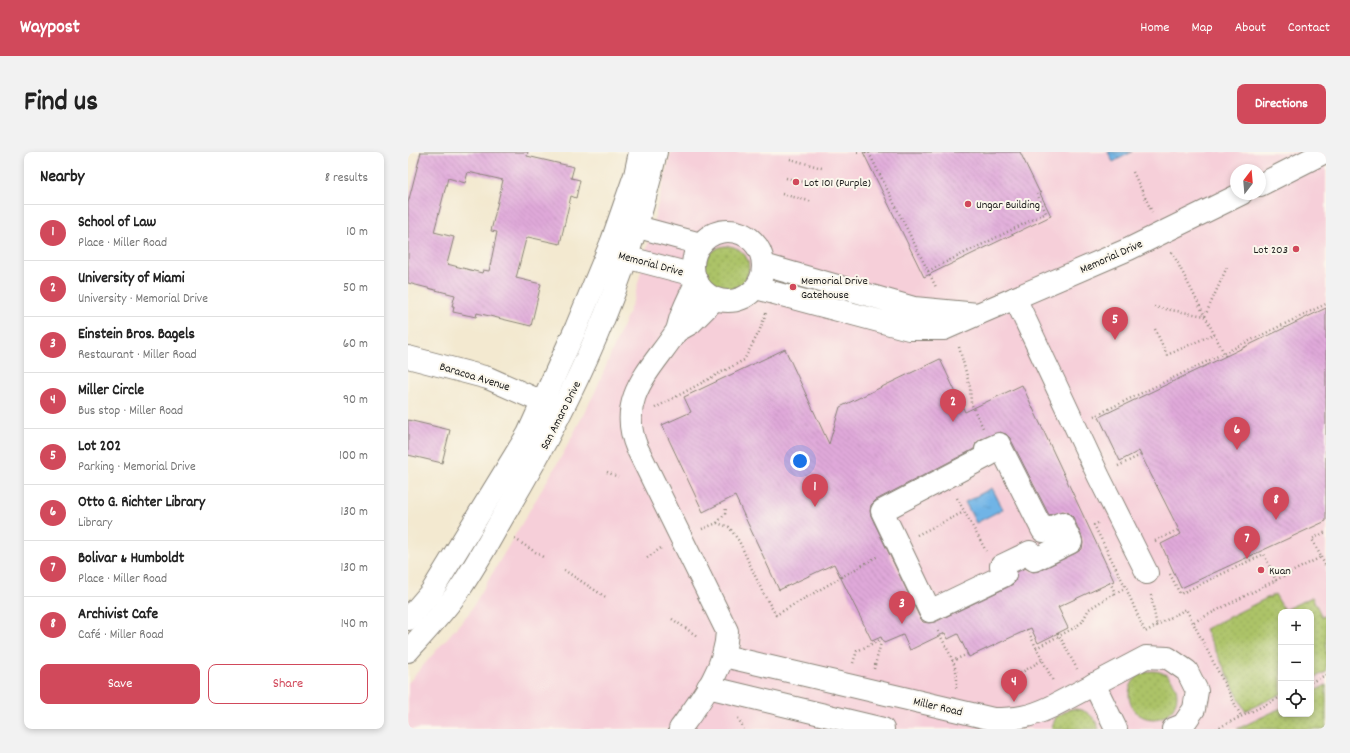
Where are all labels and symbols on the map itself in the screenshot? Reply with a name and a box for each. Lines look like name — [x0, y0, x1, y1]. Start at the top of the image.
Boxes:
north arrow — [1230, 164, 1266, 200]
place label: Lot 101 (Purple) — [804, 175, 871, 192]
marker: Lot 101 (Purple) — [791, 177, 801, 187]
place label: Ungar Building — [976, 197, 1040, 214]
marker: Ungar Building — [963, 199, 973, 209]
street label: Memorial Drive — [1078, 236, 1146, 279]
place label: Lot 203 — [1253, 242, 1288, 259]
marker: Lot 203 — [1291, 244, 1301, 254]
street label: Memorial Drive — [616, 248, 685, 281]
place label: Memorial Drive Gatehouse — [801, 273, 868, 304]
marker: Memorial Drive Gatehouse — [788, 282, 798, 292]
pin: 5 — [1102, 307, 1128, 340]
street label: Baracoa Avenue — [437, 359, 512, 396]
street label: San Amaro Drive — [537, 378, 586, 453]
pin: 2 — [940, 389, 966, 422]
pin: 6 — [1224, 417, 1250, 450]
your location — [790, 451, 810, 471]
pin: 1 — [802, 474, 828, 507]
pin: 8 — [1263, 487, 1289, 520]
pin: 7 — [1234, 526, 1260, 559]
place label: Kuan — [1269, 563, 1291, 580]
marker: Kuan — [1256, 565, 1266, 575]
pin: 3 — [889, 591, 915, 624]
pin: 4 — [1001, 669, 1027, 702]
street label: Miller Road — [911, 694, 964, 721]

